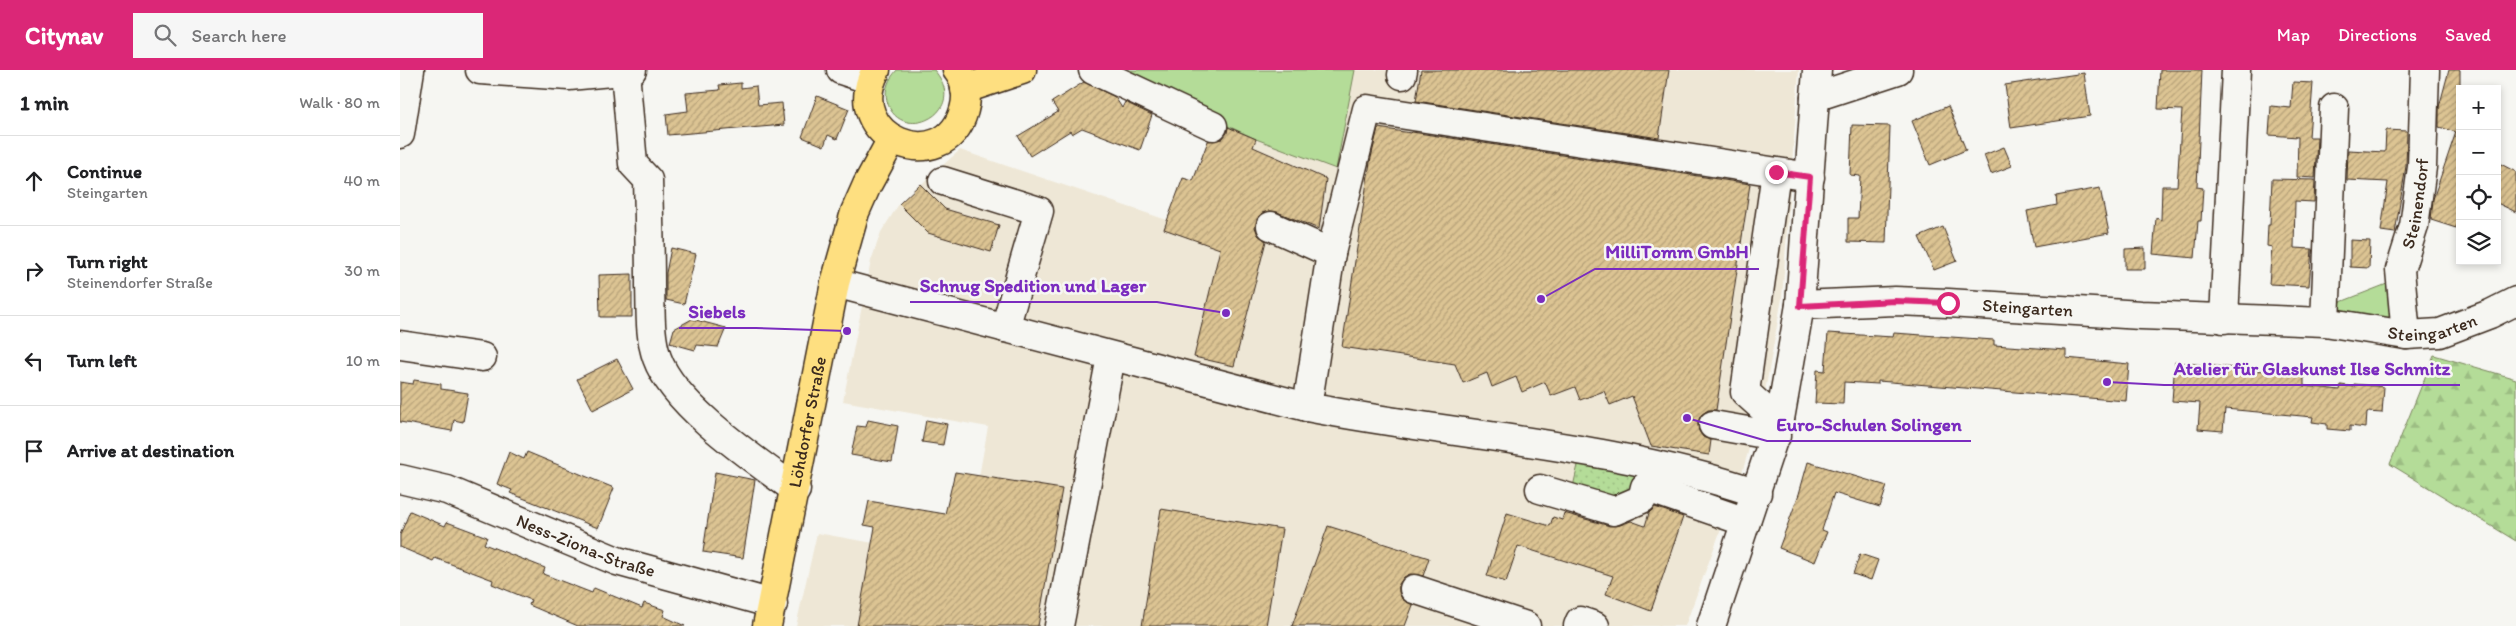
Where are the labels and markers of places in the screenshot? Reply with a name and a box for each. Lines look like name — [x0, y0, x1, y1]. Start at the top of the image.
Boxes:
callout: MilliTomm GmbH — [1595, 235, 1759, 269]
callout: Schnug Spedition und Lager — [910, 268, 1157, 302]
callout: Siebels — [679, 294, 756, 328]
callout: Atelier für Glaskunst Ilse Schmitz — [2164, 351, 2460, 385]
callout: Euro-Schulen Solingen — [1767, 407, 1971, 441]

